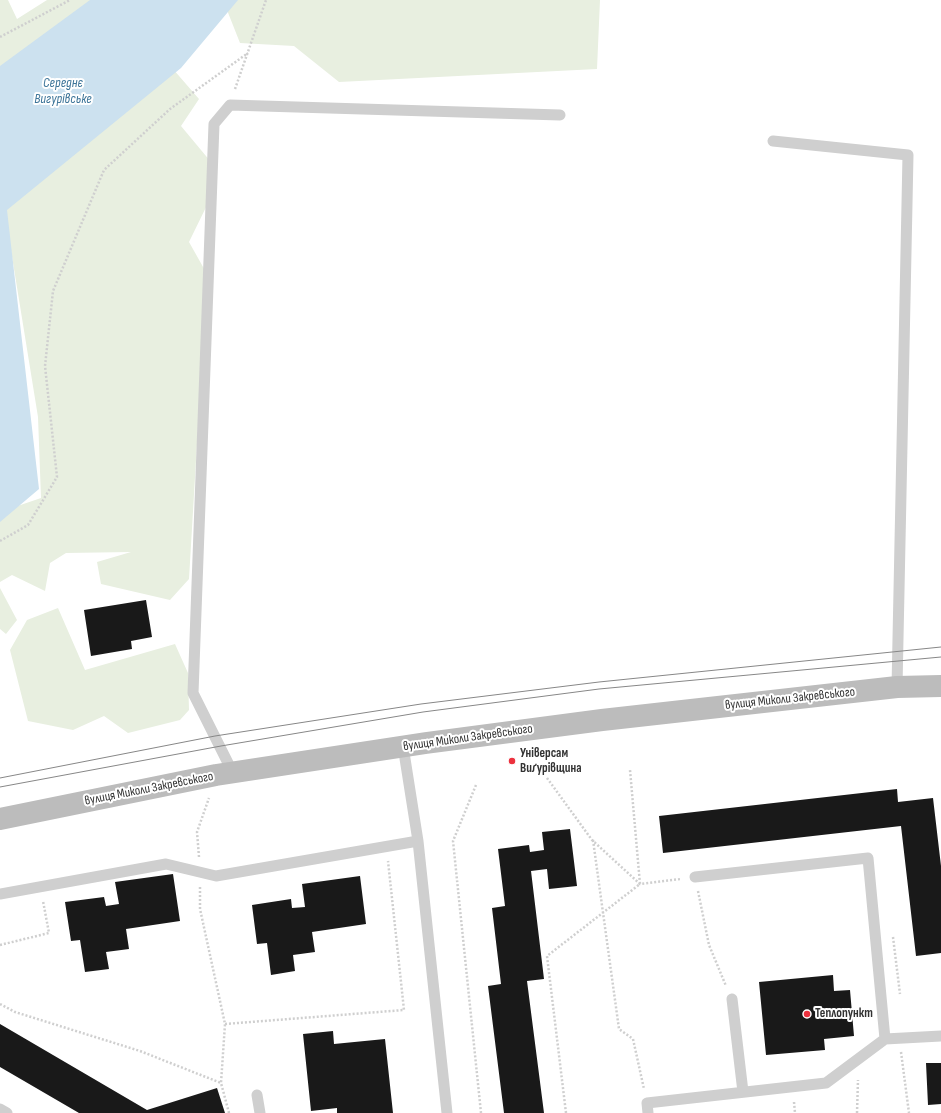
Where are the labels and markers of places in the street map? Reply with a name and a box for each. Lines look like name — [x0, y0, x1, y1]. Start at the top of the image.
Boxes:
place label: Універсам Виґурівщина — [520, 746, 581, 777]
marker: Універсам Виґурівщина — [507, 756, 517, 766]
place label: Теплопункт — [815, 1006, 873, 1022]
marker: Теплопункт — [802, 1009, 812, 1019]

